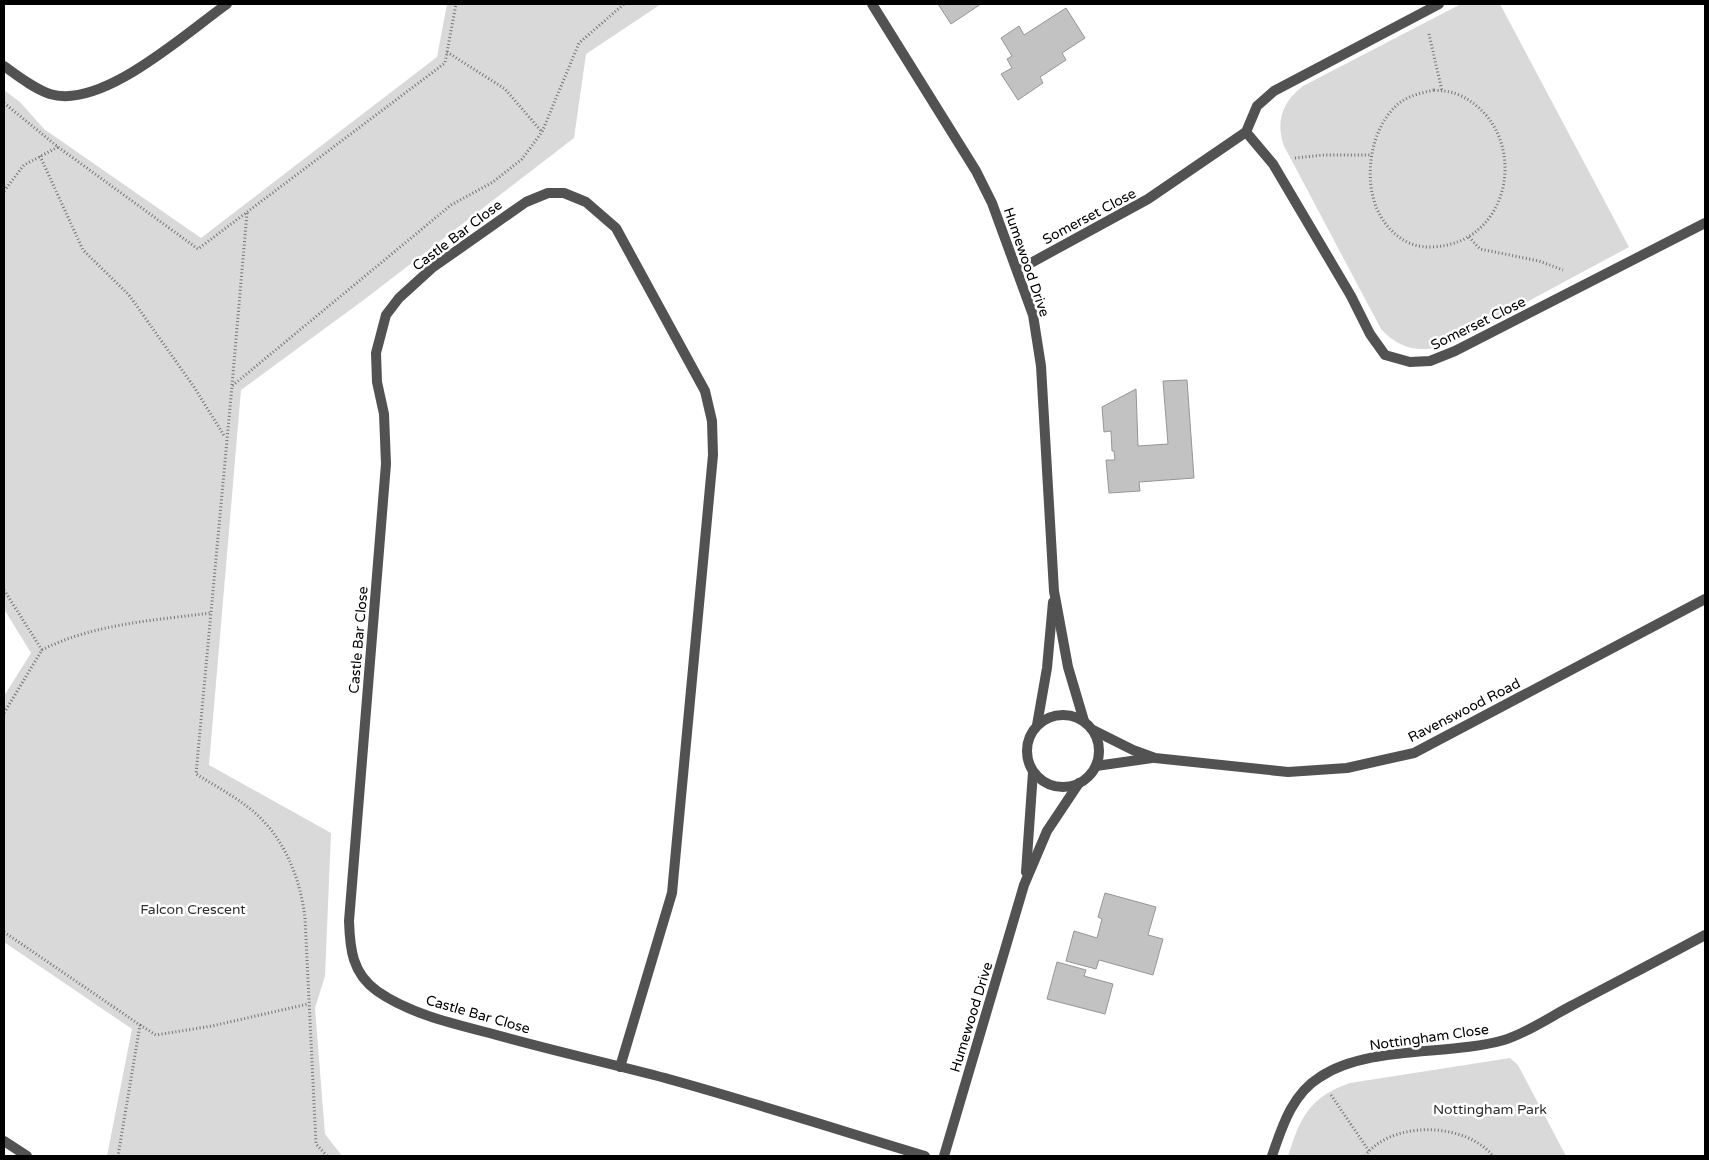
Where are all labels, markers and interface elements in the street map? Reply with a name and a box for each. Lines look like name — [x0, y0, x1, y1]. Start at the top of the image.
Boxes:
street label: Somerset Close — [1040, 185, 1139, 248]
street label: Castle Bar Close — [409, 196, 505, 275]
street label: Humewood Drive — [1000, 205, 1053, 319]
street label: Somerset Close — [1428, 293, 1528, 354]
street label: Castle Bar Close — [345, 586, 372, 694]
street label: Ravenswood Road — [1405, 675, 1523, 746]
park label: Falcon Crescent — [140, 901, 246, 918]
street label: Humewood Drive — [947, 960, 996, 1074]
street label: Castle Bar Close — [424, 991, 532, 1038]
street label: Nottingham Close — [1368, 1021, 1490, 1054]
park label: Nottingham Park — [1433, 1101, 1547, 1118]

